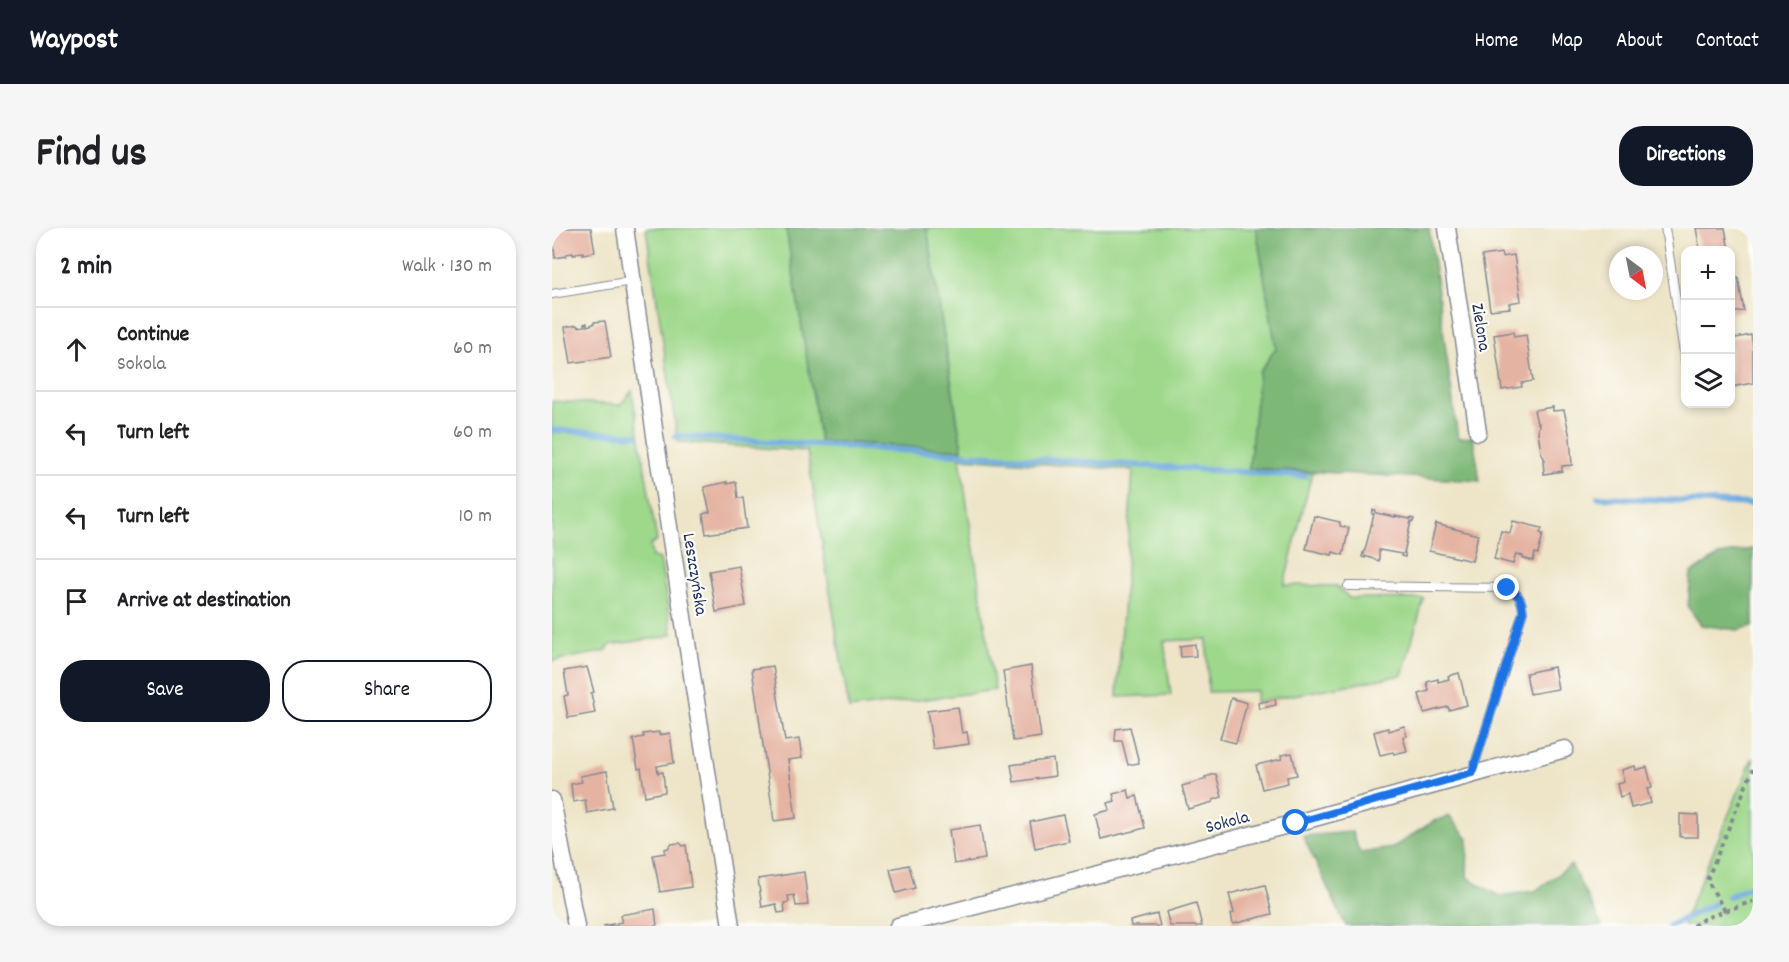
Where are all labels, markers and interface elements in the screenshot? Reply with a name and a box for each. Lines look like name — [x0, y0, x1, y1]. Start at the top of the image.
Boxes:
text: Waypost — [30, 22, 118, 62]
text: Home — [1474, 27, 1518, 57]
text: Map — [1551, 27, 1583, 57]
text: About — [1616, 27, 1663, 57]
text: Contact — [1696, 27, 1759, 57]
text: Find us — [36, 126, 147, 186]
button: Directions — [1619, 126, 1753, 186]
north arrow — [1609, 246, 1663, 300]
map controls — [1681, 246, 1735, 408]
button: + — [1681, 246, 1735, 300]
text: 2 min — [60, 249, 112, 286]
text: Walk · 130 m — [402, 253, 492, 281]
button: − — [1681, 300, 1735, 354]
street label: Zielona — [1463, 302, 1496, 354]
text: Continue — [117, 320, 189, 351]
icon: ahead — [60, 333, 93, 366]
text: 60 m — [453, 335, 492, 363]
text: Sokola — [117, 351, 166, 379]
button: layers — [1681, 354, 1735, 408]
icon: left — [60, 417, 93, 450]
text: Turn left — [117, 418, 189, 449]
text: 60 m — [453, 419, 492, 447]
icon: left — [60, 501, 93, 534]
text: Turn left — [117, 502, 189, 533]
text: 10 m — [458, 503, 492, 531]
street label: Leszczyńska — [675, 532, 712, 618]
route end — [1493, 574, 1519, 600]
icon: arrive — [60, 585, 93, 618]
text: Arrive at destination — [117, 586, 291, 617]
button: Save — [60, 660, 270, 722]
button: Share — [282, 660, 492, 722]
street label: Sokola — [1203, 805, 1253, 841]
route start — [1282, 809, 1308, 835]

